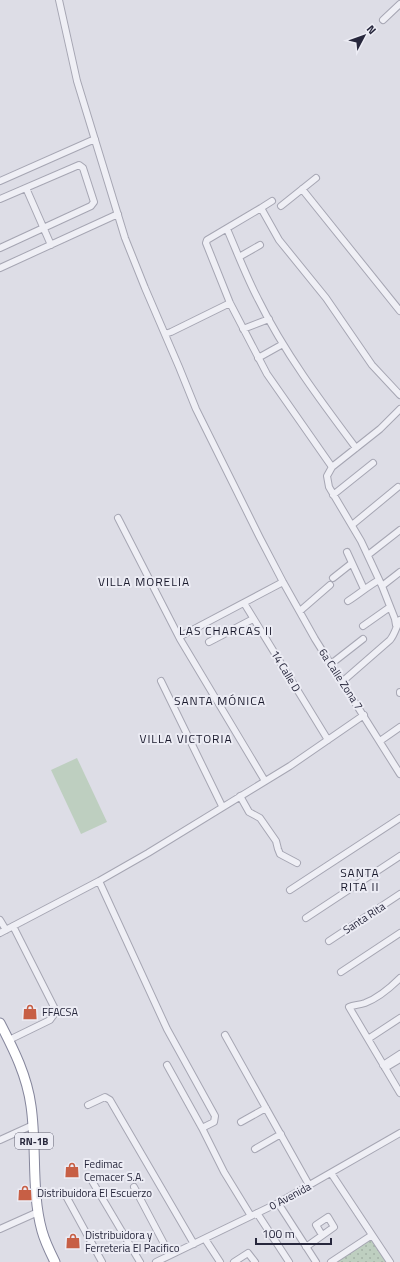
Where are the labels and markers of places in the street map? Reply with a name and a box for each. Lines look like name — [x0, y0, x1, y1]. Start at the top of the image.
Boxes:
shop icon: FFACSA — [21, 1003, 39, 1021]
place label: FFACSA — [42, 1004, 78, 1020]
place label: Fedimac Cemacer S.A. — [84, 1156, 144, 1185]
shop icon: Fedimac Cemacer S.A. — [63, 1161, 81, 1179]
shop icon: Distribuidora El Escuerzo — [16, 1184, 34, 1202]
place label: Distribuidora El Escuerzo — [37, 1185, 152, 1201]
place label: Distribuidora y Ferreteria El Pacifico — [85, 1227, 180, 1256]
shop icon: Distribuidora y Ferreteria El Pacifico — [64, 1232, 82, 1250]

